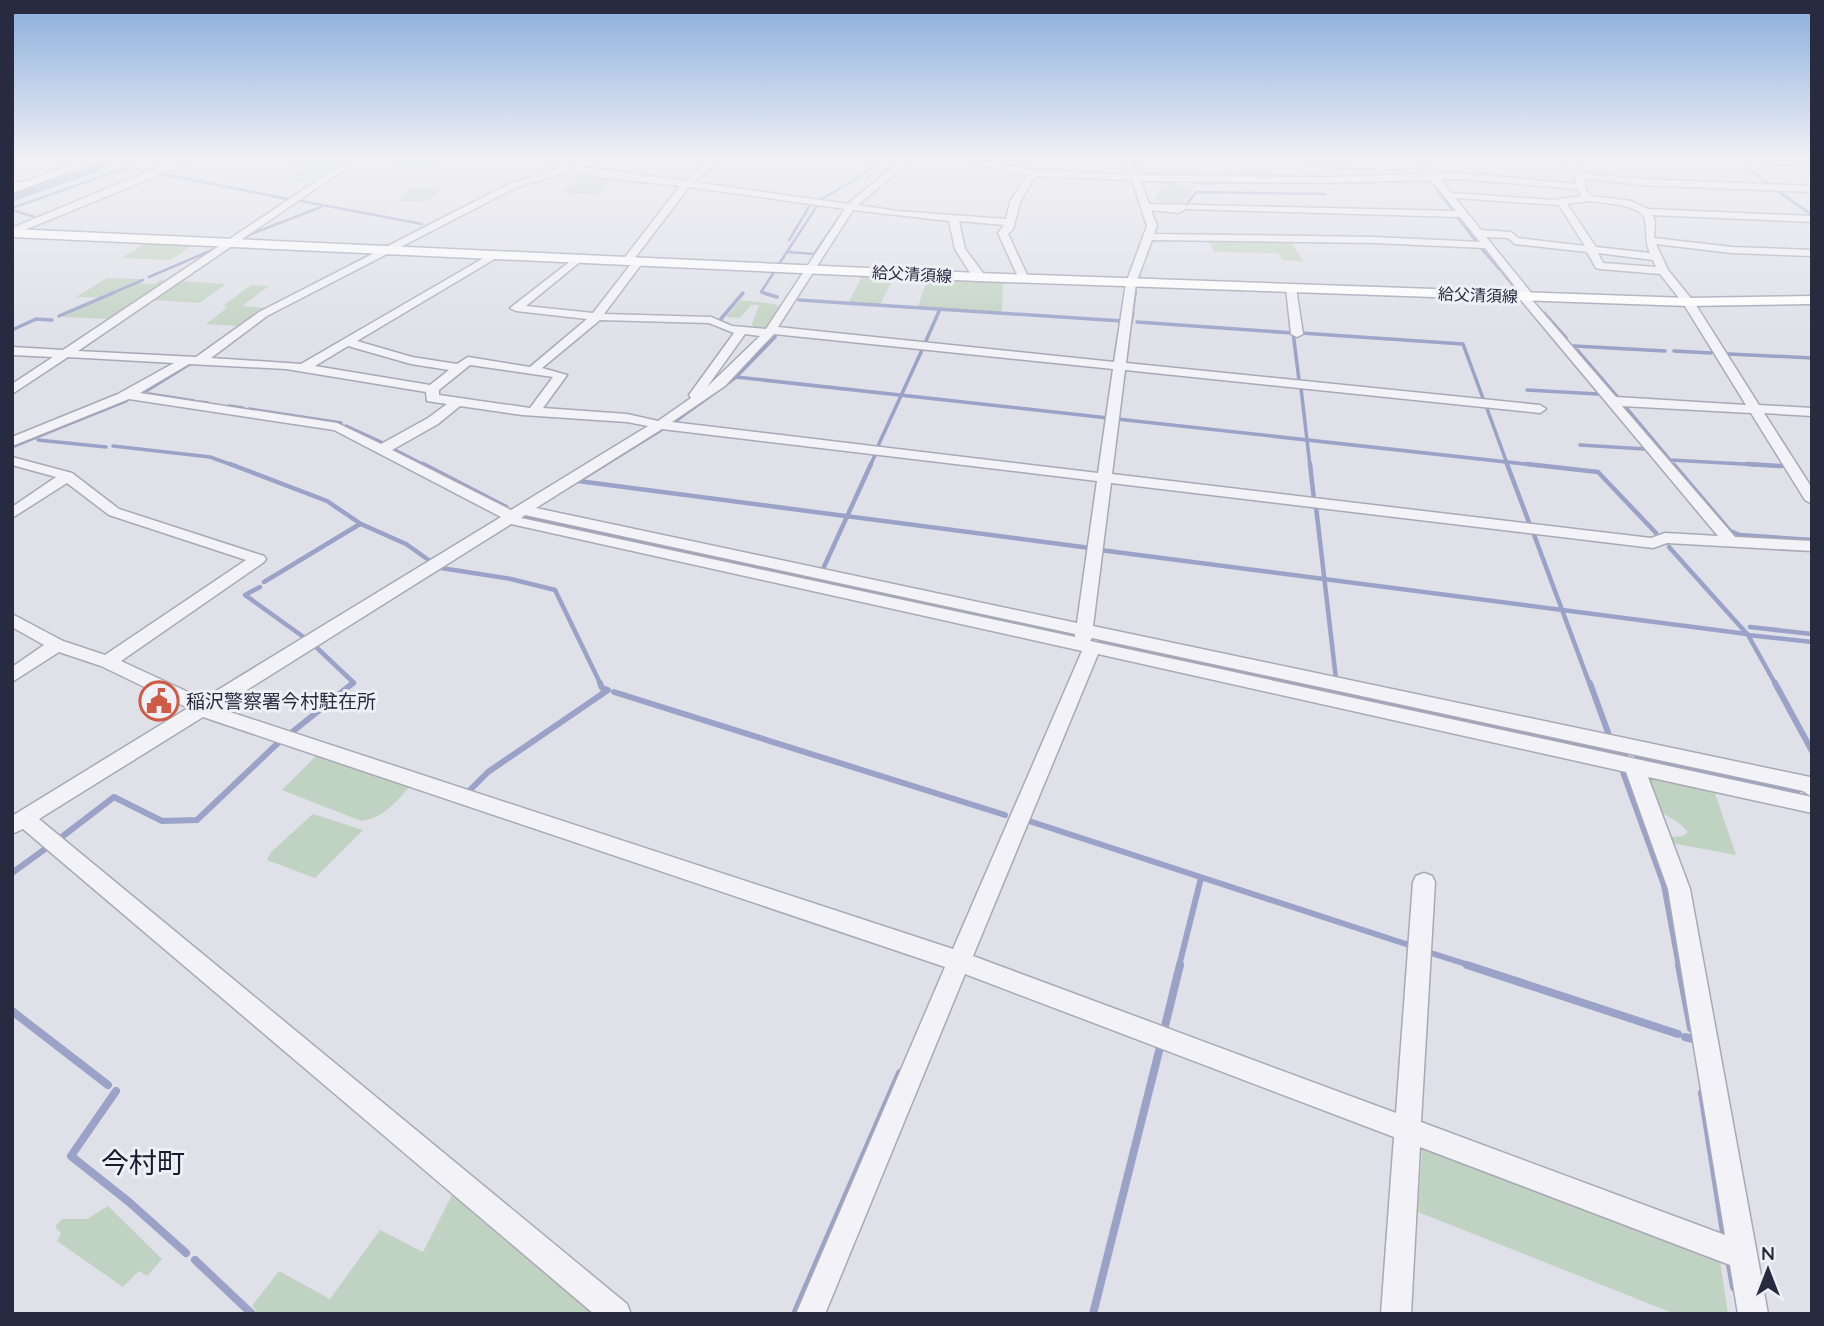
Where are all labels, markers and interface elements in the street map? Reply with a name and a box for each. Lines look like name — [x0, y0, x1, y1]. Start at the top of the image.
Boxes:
street label: 給父清須線 — [872, 262, 952, 286]
street label: 給父清須線 — [1438, 284, 1518, 306]
public building icon: 稲沢警察署今村駐在所 — [138, 680, 180, 722]
place label: 稲沢警察署今村駐在所 — [186, 689, 376, 713]
district label: 今村町 — [101, 1145, 185, 1180]
north arrow — [1733, 1235, 1803, 1305]
text: N — [1761, 1241, 1775, 1265]

